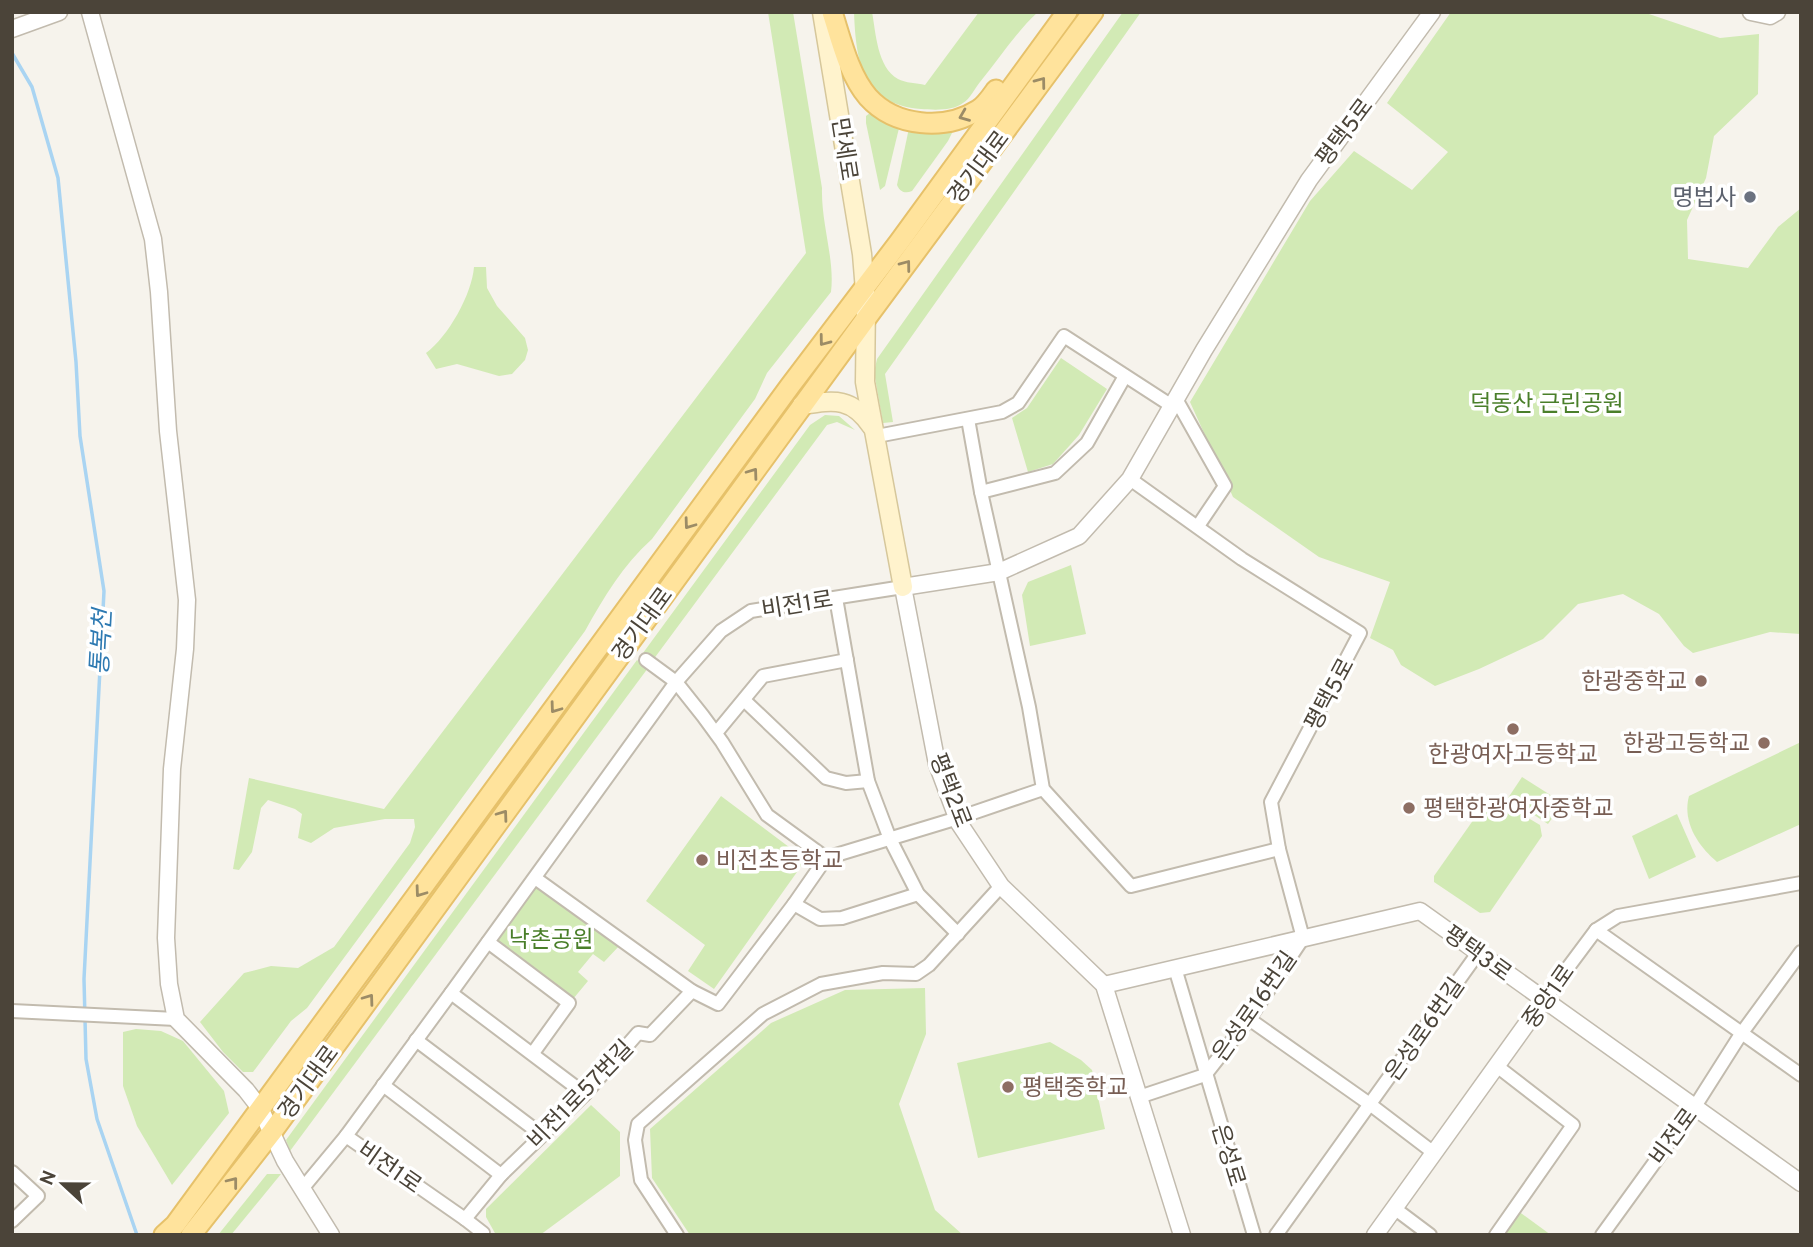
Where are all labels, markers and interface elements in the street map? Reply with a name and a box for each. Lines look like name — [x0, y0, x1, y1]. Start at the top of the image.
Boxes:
one-way arrow — [1033, 77, 1045, 90]
street label: 평택5로 — [1311, 94, 1381, 173]
one-way arrow — [959, 108, 971, 122]
street label: 만세로 — [823, 116, 862, 183]
street label: 경기대로 — [943, 126, 1017, 211]
place label: 명법사 — [1673, 185, 1736, 214]
marker: 명법사 — [1742, 189, 1758, 205]
one-way arrow — [897, 260, 910, 273]
one-way arrow — [819, 333, 832, 346]
park label: 덕동산 근린공원 — [1470, 391, 1624, 420]
one-way arrow — [745, 468, 757, 481]
one-way arrow — [685, 516, 697, 529]
street label: 경기대로 — [607, 583, 681, 668]
street label: 비전1로 — [760, 587, 835, 626]
water label: 통복천 — [86, 605, 120, 676]
street label: 평택5로 — [1300, 654, 1362, 736]
place label: 한광중학교 — [1581, 669, 1687, 698]
marker: 한광중학교 — [1693, 673, 1709, 689]
one-way arrow — [550, 700, 563, 713]
marker: 한광여자고등학교 — [1505, 721, 1521, 737]
place label: 한광고등학교 — [1623, 731, 1750, 760]
marker: 한광고등학교 — [1756, 735, 1772, 751]
place label: 한광여자고등학교 — [1428, 742, 1598, 771]
street label: 평택2로 — [921, 749, 976, 832]
place label: 평택한광여자중학교 — [1423, 796, 1613, 825]
marker: 평택한광여자중학교 — [1401, 800, 1417, 816]
one-way arrow — [495, 810, 507, 823]
place label: 비전초등학교 — [716, 848, 843, 877]
marker: 비전초등학교 — [694, 852, 710, 868]
one-way arrow — [416, 884, 428, 896]
street label: 평택3로 — [1437, 921, 1516, 989]
park label: 낙촌공원 — [509, 927, 593, 956]
street label: 은성로16번길 — [1207, 947, 1305, 1068]
street label: 중앙1로 — [1518, 960, 1583, 1035]
street label: 은성로6번길 — [1380, 973, 1472, 1088]
one-way arrow — [361, 994, 373, 1007]
street label: 비전1로57번길 — [523, 1035, 641, 1156]
street label: 경기대로 — [273, 1041, 347, 1126]
place label: 평택중학교 — [1022, 1075, 1128, 1104]
marker: 평택중학교 — [1000, 1079, 1016, 1095]
street label: 비전로 — [1645, 1103, 1705, 1172]
street label: 은성로 — [1203, 1121, 1250, 1190]
street label: 비전1로 — [351, 1137, 426, 1202]
north arrow — [28, 1149, 98, 1219]
text: N — [35, 1168, 63, 1189]
one-way arrow — [225, 1177, 238, 1189]

